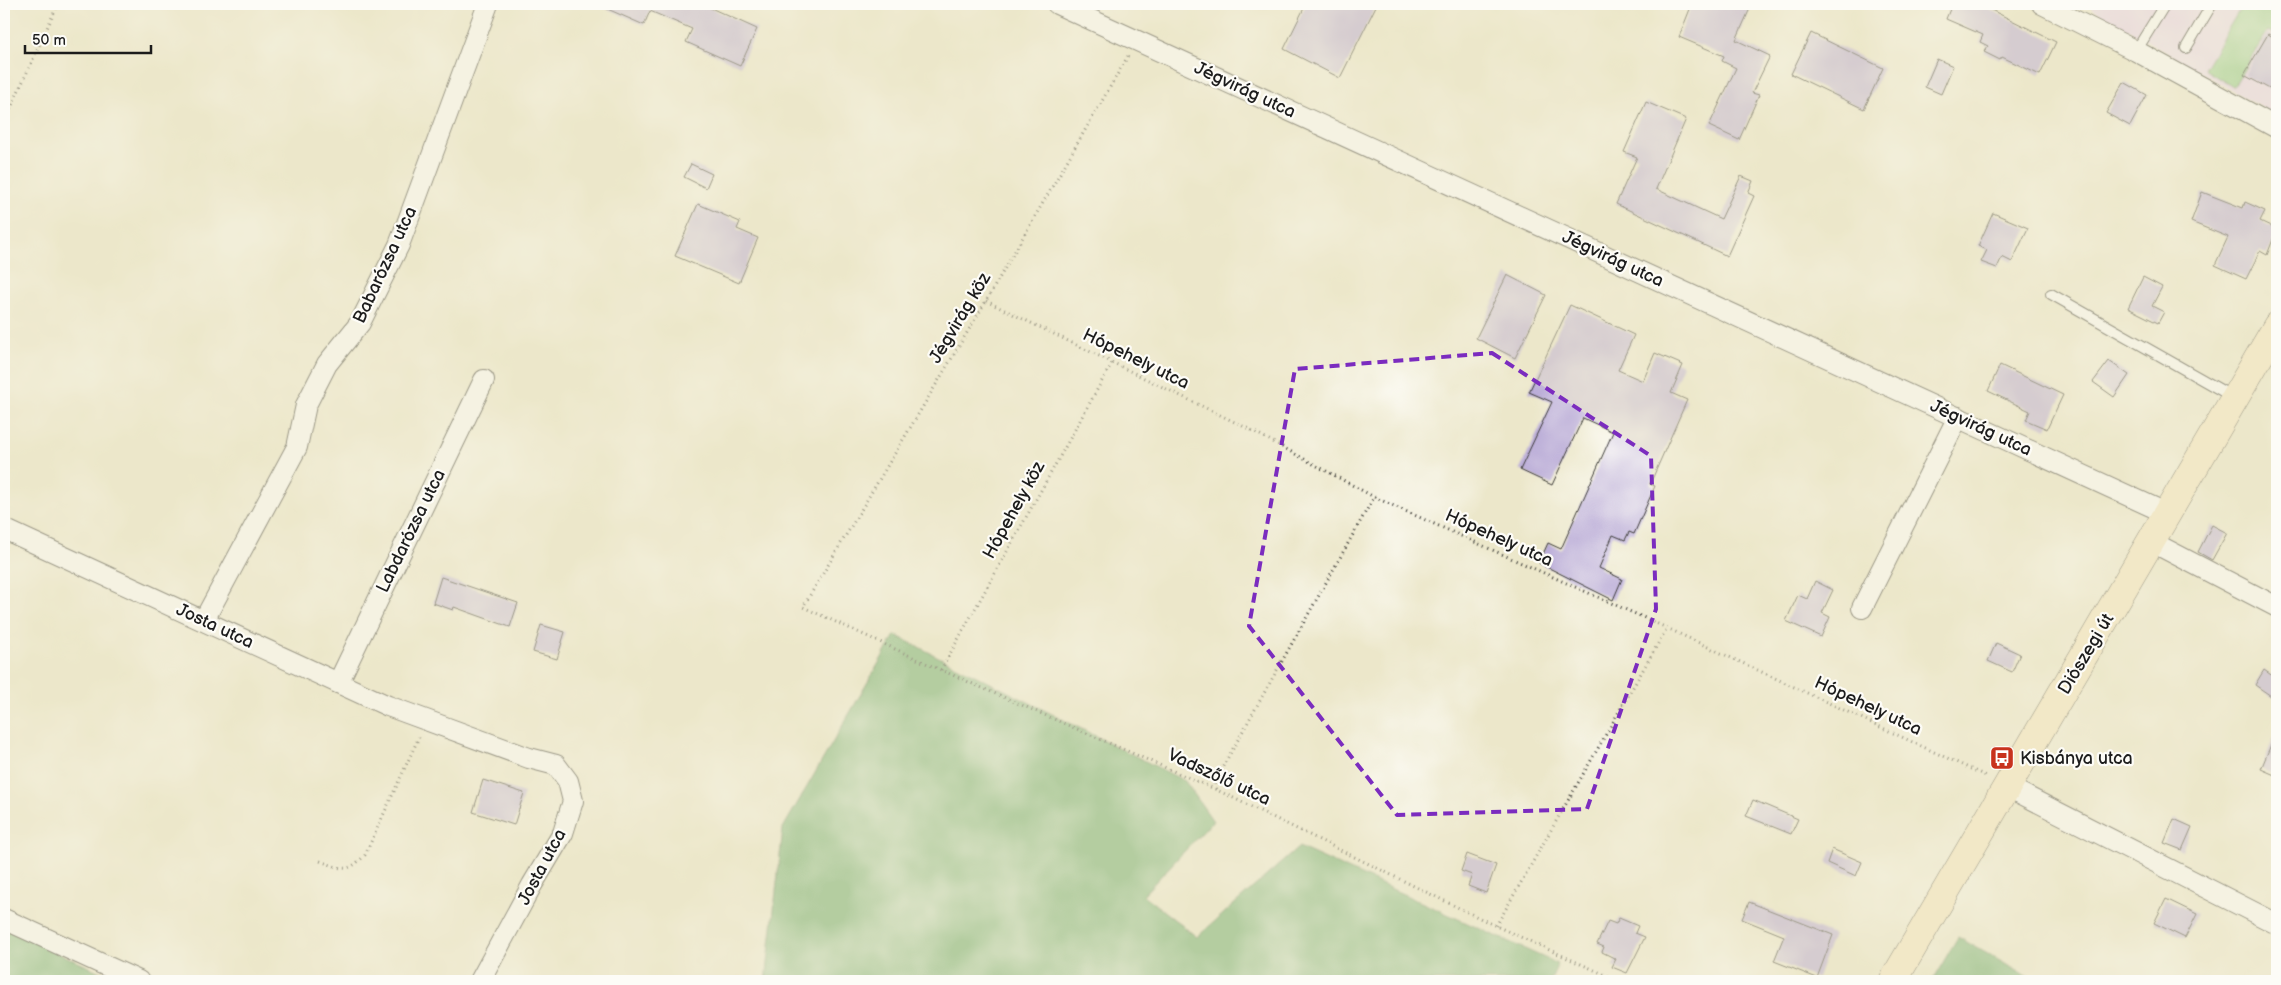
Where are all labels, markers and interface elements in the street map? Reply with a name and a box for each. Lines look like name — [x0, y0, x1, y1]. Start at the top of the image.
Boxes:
scale bar — [25, 22, 151, 54]
text: 50 m — [32, 31, 66, 50]
street label: Jégvirág utca — [1191, 57, 1299, 123]
street label: Babarózsa utca — [349, 203, 421, 327]
street label: Jégvirág utca — [1559, 226, 1667, 292]
street label: Jégvirág köz — [925, 269, 995, 367]
street label: Hópehely utca — [1079, 324, 1193, 394]
street label: Jégvirág utca — [1927, 395, 2035, 461]
street label: Hópehely köz — [979, 457, 1050, 562]
street label: Labdarózsa utca — [372, 466, 450, 596]
street label: Hópehely utca — [1442, 505, 1556, 571]
street label: Josta utca — [173, 599, 257, 653]
street label: Diószegi út — [2054, 609, 2119, 698]
street label: Hópehely utca — [1811, 672, 1925, 740]
street label: Vadszőlő utca — [1164, 744, 1274, 810]
bus stop icon: Kisbánya utca — [1989, 745, 2015, 771]
place label: Kisbánya utca — [2020, 748, 2133, 769]
street label: Josta utca — [513, 825, 571, 909]

